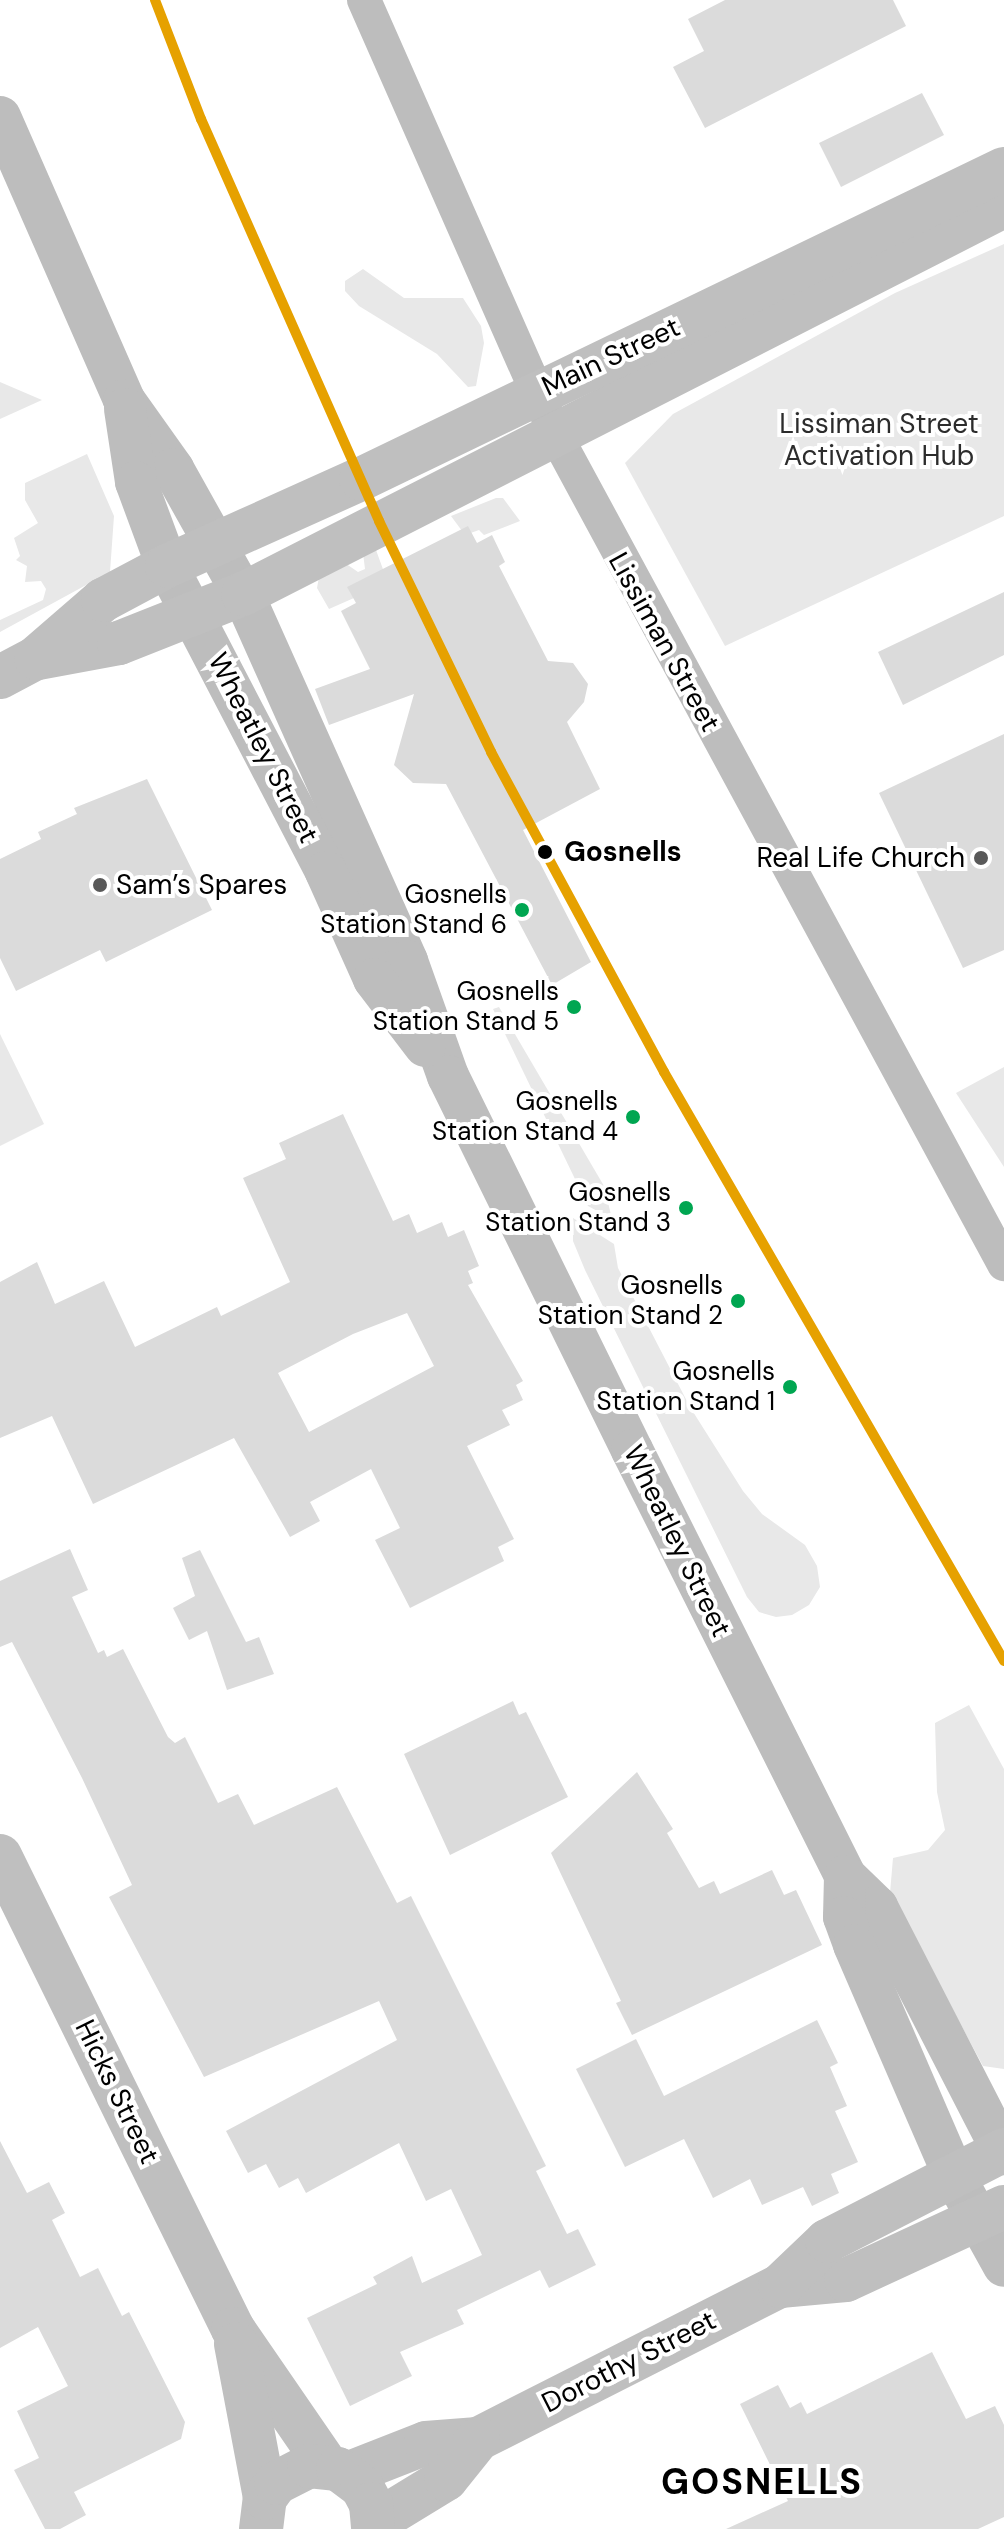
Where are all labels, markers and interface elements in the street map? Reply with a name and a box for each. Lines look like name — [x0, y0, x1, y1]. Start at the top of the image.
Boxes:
street label: Main Street — [537, 310, 685, 404]
park label: Lissiman Street Activation Hub — [779, 407, 979, 473]
street label: Lissiman Street — [601, 547, 727, 737]
street label: Wheatley Street — [201, 647, 325, 849]
place label: Gosnells — [564, 835, 682, 869]
marker: Gosnells — [533, 840, 557, 864]
place label: Real Life Church — [756, 841, 965, 875]
marker: Real Life Church — [972, 849, 990, 867]
place label: Sam’s Spares — [116, 868, 287, 902]
marker: Sam’s Spares — [91, 876, 109, 894]
place label: Gosnells Station Stand 6 — [320, 879, 507, 940]
marker: Gosnells Station Stand 6 — [514, 902, 530, 918]
place label: Gosnells Station Stand 5 — [373, 976, 559, 1038]
marker: Gosnells Station Stand 5 — [566, 999, 582, 1015]
place label: Gosnells Station Stand 4 — [432, 1086, 618, 1148]
marker: Gosnells Station Stand 4 — [625, 1109, 641, 1125]
place label: Gosnells Station Stand 3 — [485, 1177, 671, 1238]
marker: Gosnells Station Stand 3 — [678, 1200, 694, 1216]
place label: Gosnells Station Stand 2 — [538, 1270, 723, 1332]
marker: Gosnells Station Stand 2 — [730, 1293, 746, 1309]
place label: Gosnells Station Stand 1 — [597, 1356, 775, 1418]
marker: Gosnells Station Stand 1 — [782, 1379, 798, 1395]
street label: Wheatley Street — [616, 1440, 738, 1642]
street label: Hicks Street — [68, 2015, 166, 2169]
street label: Dorothy Street — [536, 2304, 722, 2420]
district label: GOSNELLS — [661, 2460, 863, 2504]

